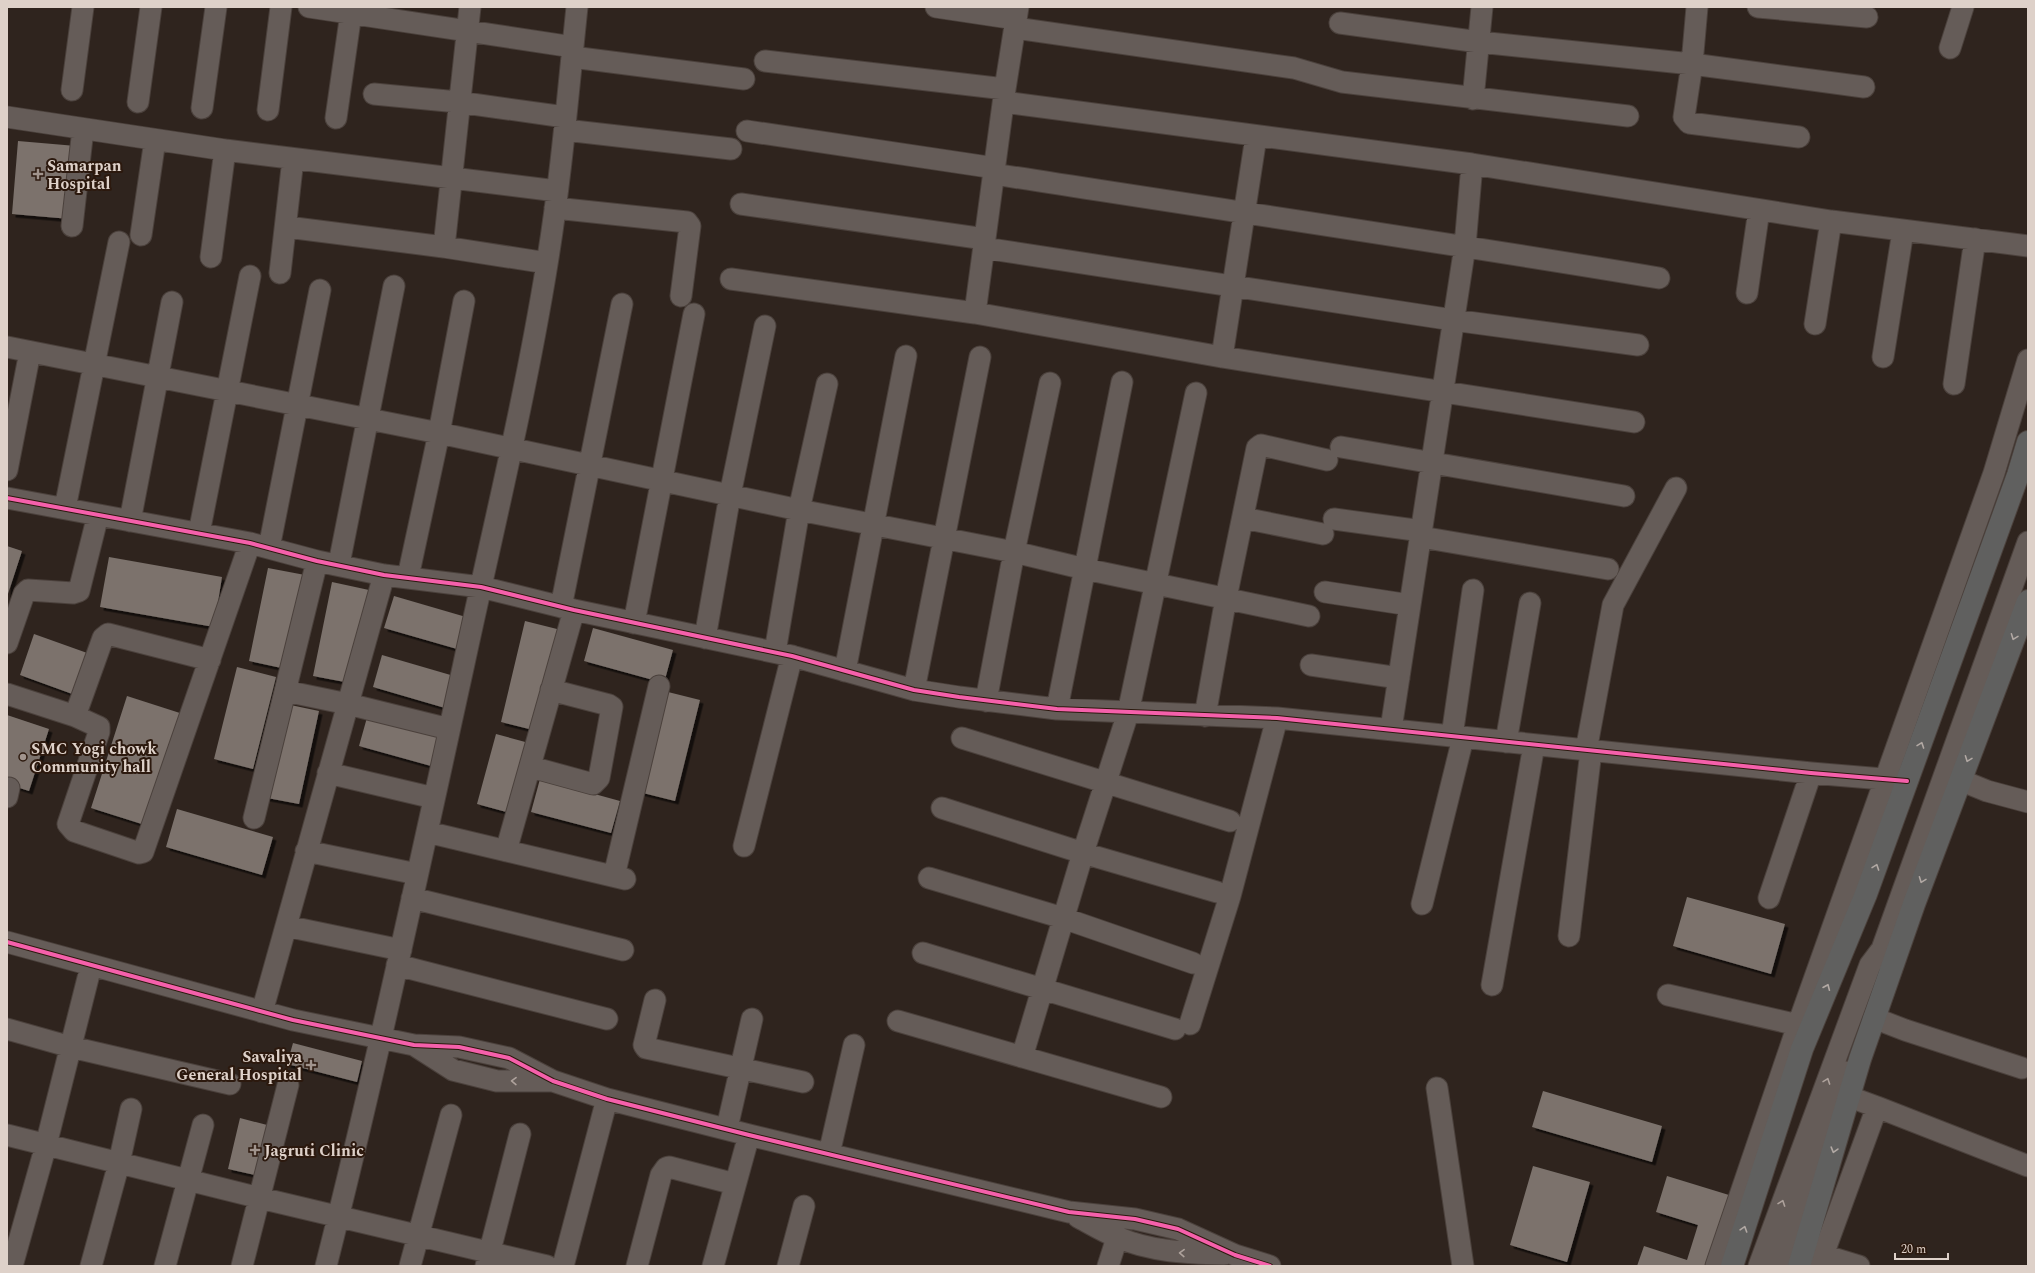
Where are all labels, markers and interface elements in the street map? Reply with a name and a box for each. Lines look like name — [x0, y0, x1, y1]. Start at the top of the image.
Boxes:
place label: Samarpan Hospital — [47, 154, 122, 196]
marker: Samarpan Hospital — [32, 168, 44, 180]
one-way arrow — [2011, 634, 2019, 641]
place label: SMC Yogi chowk Community hall — [31, 737, 157, 779]
one-way arrow — [1916, 741, 1924, 748]
marker: SMC Yogi chowk Community hall — [18, 752, 28, 762]
one-way arrow — [1965, 755, 1973, 762]
one-way arrow — [1872, 863, 1880, 870]
one-way arrow — [1919, 877, 1927, 884]
one-way arrow — [1823, 984, 1831, 991]
place label: Savaliya General Hospital — [176, 1045, 303, 1087]
marker: Savaliya General Hospital — [305, 1059, 317, 1071]
one-way arrow — [511, 1077, 517, 1085]
one-way arrow — [1823, 1078, 1831, 1085]
place label: Jagruti Clinic — [264, 1139, 364, 1163]
marker: Jagruti Clinic — [249, 1144, 261, 1156]
one-way arrow — [1830, 1146, 1839, 1153]
one-way arrow — [1777, 1200, 1786, 1207]
one-way arrow — [1739, 1226, 1748, 1233]
scale bar — [1895, 1235, 1948, 1261]
text: 20 m — [1901, 1240, 1926, 1259]
one-way arrow — [1179, 1248, 1185, 1257]

